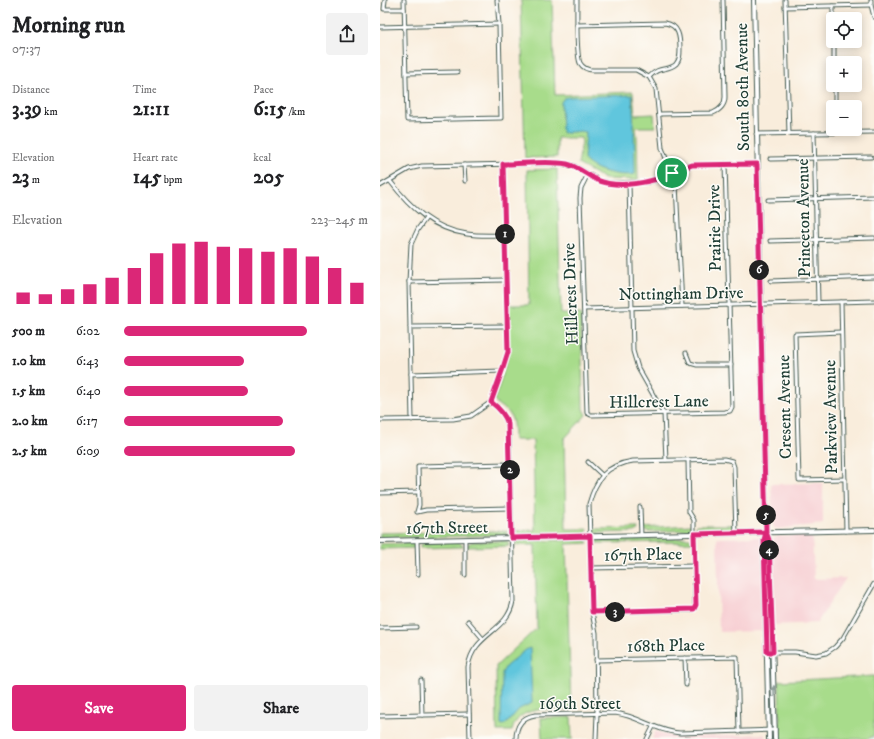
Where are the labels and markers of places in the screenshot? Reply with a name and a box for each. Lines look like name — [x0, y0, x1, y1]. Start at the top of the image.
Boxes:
pin — [655, 156, 689, 190]
pin: 1 — [495, 224, 515, 244]
pin: 6 — [749, 260, 769, 280]
pin: 2 — [500, 460, 520, 480]
pin: 5 — [756, 505, 776, 525]
pin: 4 — [759, 540, 779, 560]
pin: 3 — [605, 602, 625, 622]

